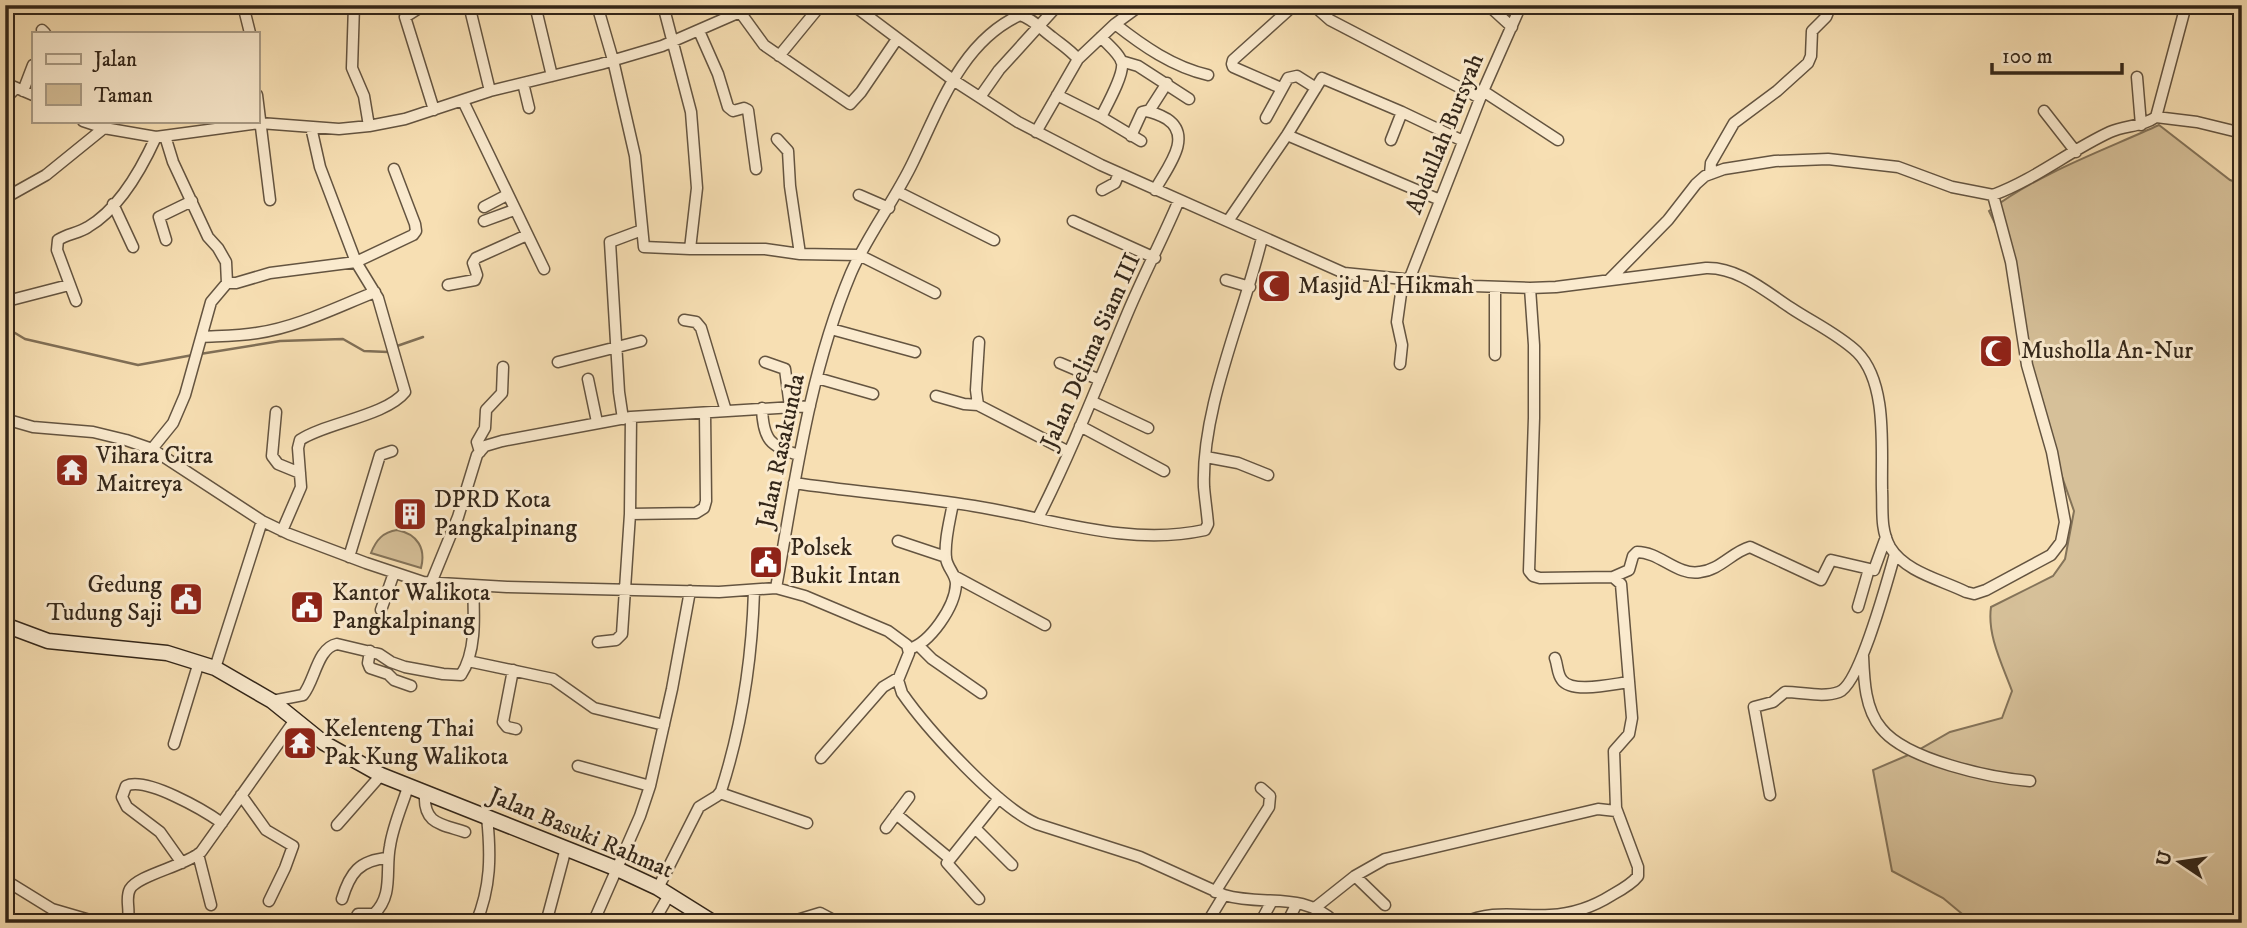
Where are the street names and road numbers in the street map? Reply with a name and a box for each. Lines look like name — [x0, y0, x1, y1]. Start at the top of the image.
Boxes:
street label: Abdullah Bursyah — [1399, 49, 1491, 219]
street label: Jalan Delima Siam III — [1034, 249, 1148, 455]
street label: Jalan Rasakunda — [750, 370, 812, 533]
street label: Jalan Basuki Rahmat — [483, 780, 678, 885]

